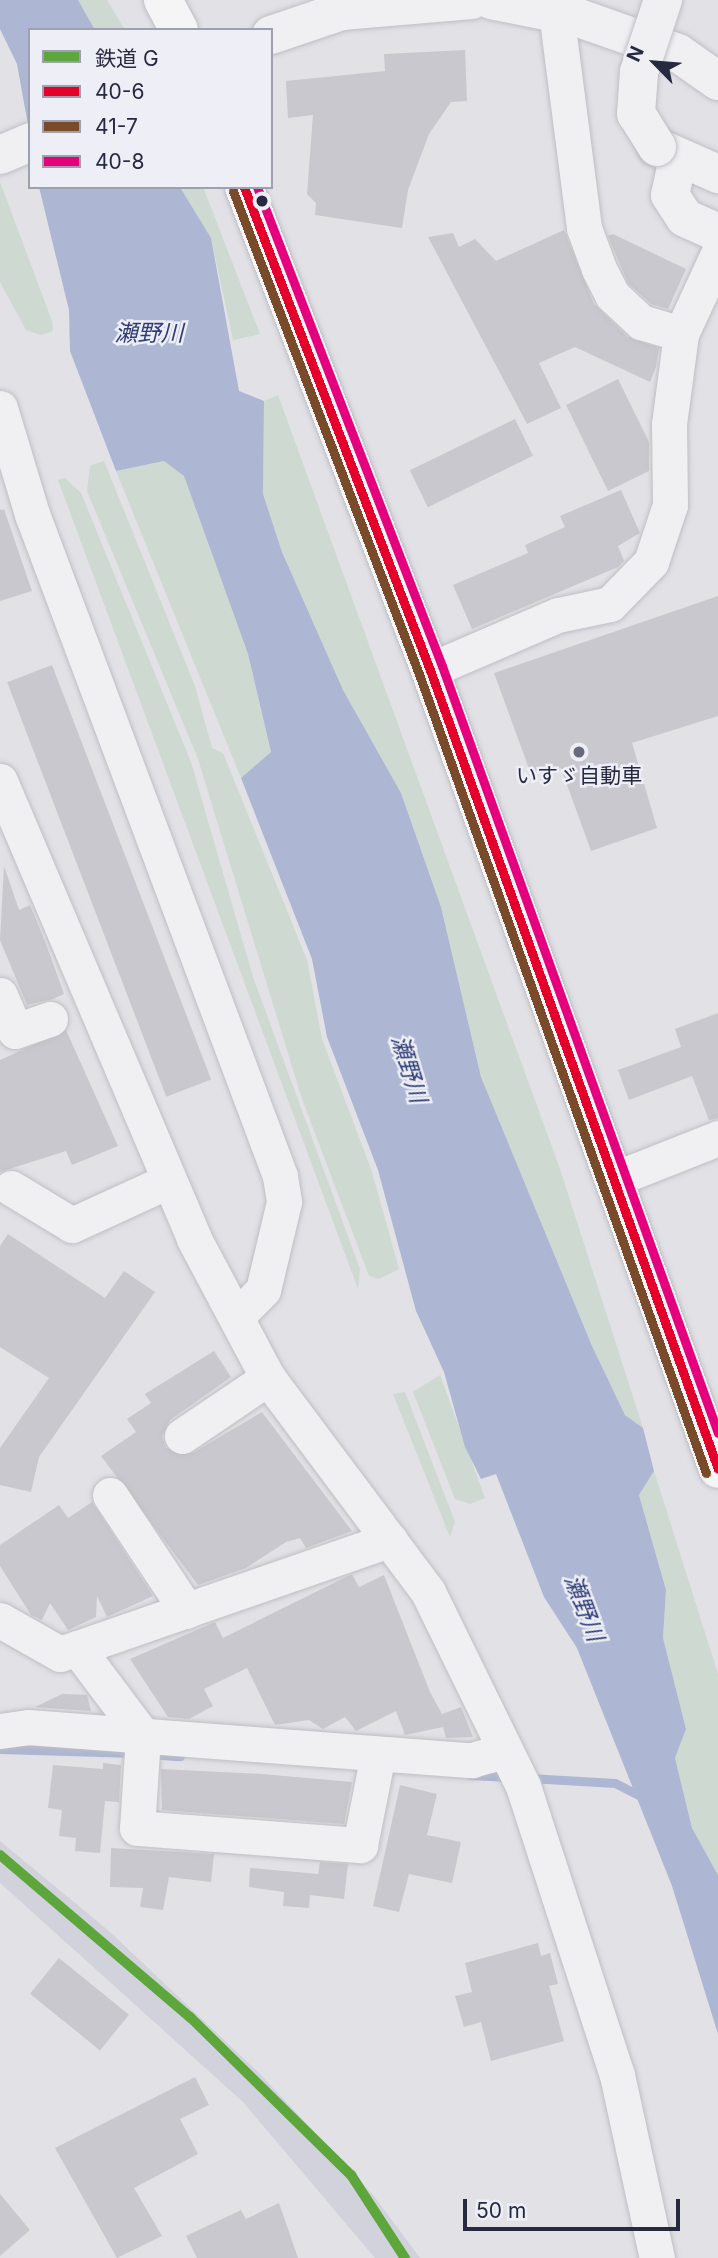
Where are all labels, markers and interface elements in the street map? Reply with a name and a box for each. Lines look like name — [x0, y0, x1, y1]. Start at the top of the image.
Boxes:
legend — [28, 28, 273, 189]
north arrow — [620, 28, 690, 98]
text: N — [622, 42, 649, 65]
text: 鉄道 G — [95, 46, 159, 71]
text: 40-6 — [95, 79, 145, 104]
text: 41-7 — [95, 114, 138, 139]
text: 40-8 — [95, 149, 144, 174]
unlabelled marker — [255, 194, 269, 208]
water label: 瀬野川 — [115, 319, 183, 347]
marker: いすゞ自動車 — [571, 744, 587, 760]
place label: いすゞ自動車 — [516, 763, 642, 789]
water label: 瀬野川 — [386, 1032, 432, 1106]
water label: 瀬野川 — [559, 1571, 609, 1645]
scale bar — [466, 2184, 683, 2228]
text: 50 m — [476, 2198, 526, 2223]

